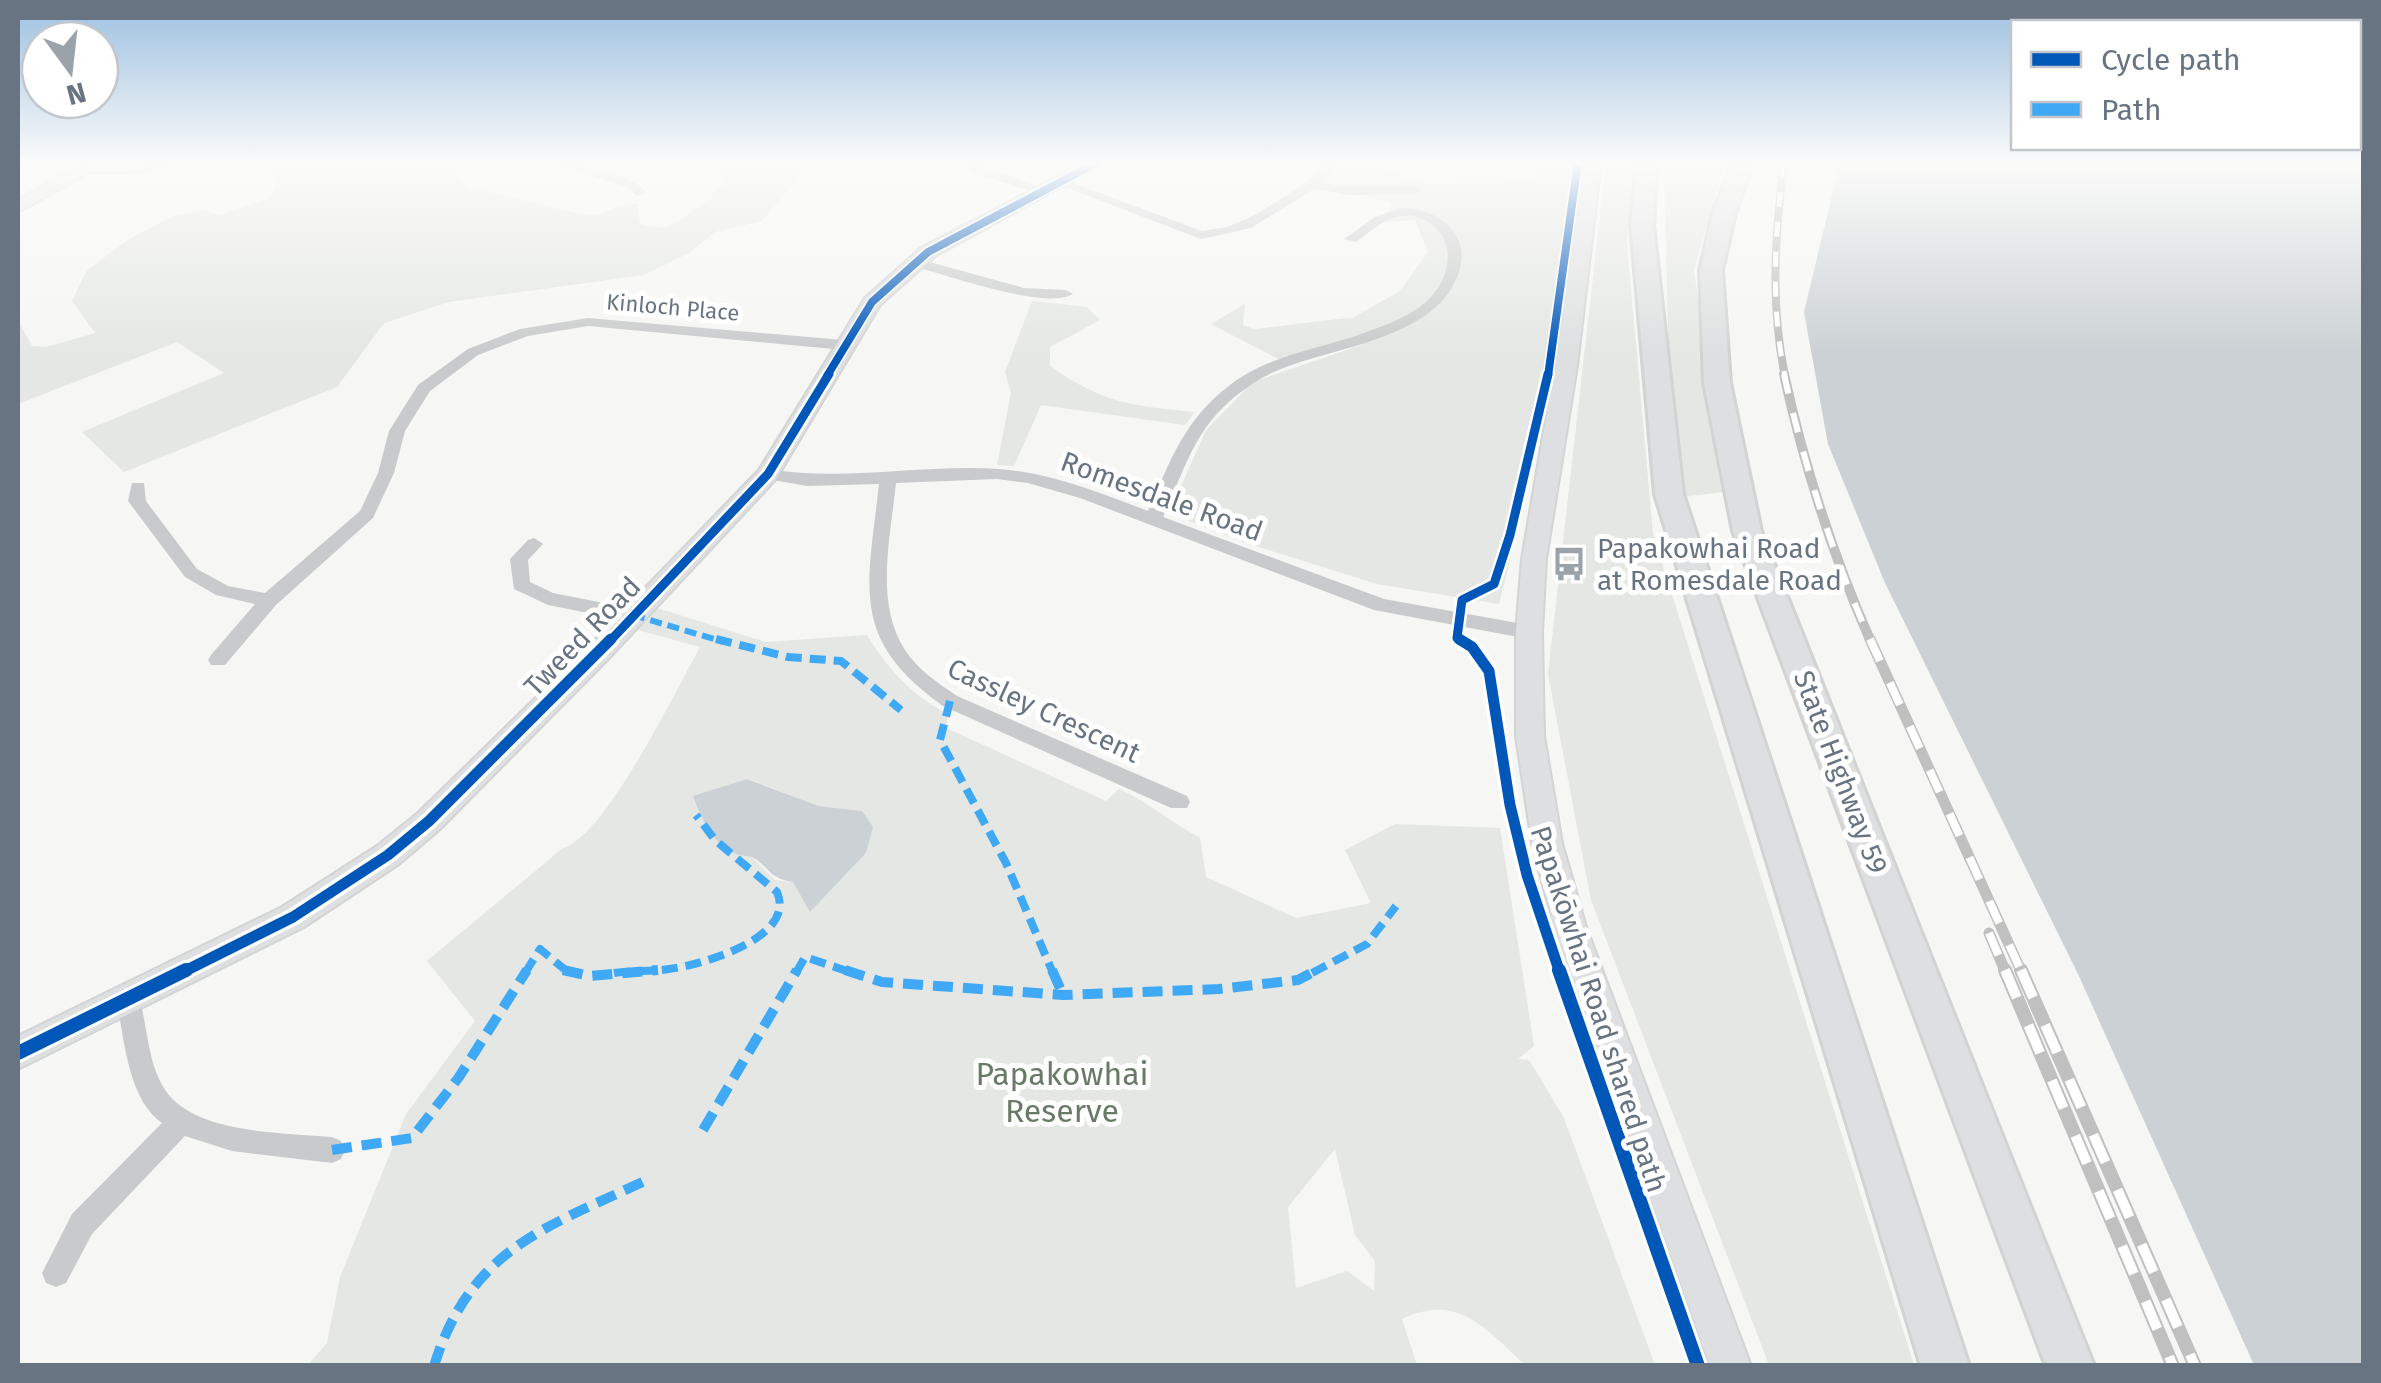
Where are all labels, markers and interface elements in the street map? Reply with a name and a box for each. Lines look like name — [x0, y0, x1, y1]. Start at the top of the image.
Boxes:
north arrow — [20, 20, 120, 120]
legend — [2011, 20, 2361, 150]
text: Cycle path — [2101, 42, 2240, 78]
text: N — [63, 75, 90, 112]
text: Path — [2101, 92, 2162, 128]
street label: Kinloch Place — [605, 288, 741, 327]
street label: Romesdale Road — [1056, 445, 1267, 548]
place label: Papakowhai Road at Romesdale Road — [1597, 532, 1842, 597]
bus stop icon: Papakowhai Road at Romesdale Road — [1550, 545, 1588, 583]
street label: Tweed Road — [517, 570, 647, 703]
street label: Cassley Crescent — [942, 651, 1146, 770]
street label: State Highway 59 — [1787, 666, 1894, 878]
street label: Papakōwhai Road shared path — [1524, 822, 1673, 1196]
park label: Papakowhai Reserve — [975, 1055, 1149, 1130]

